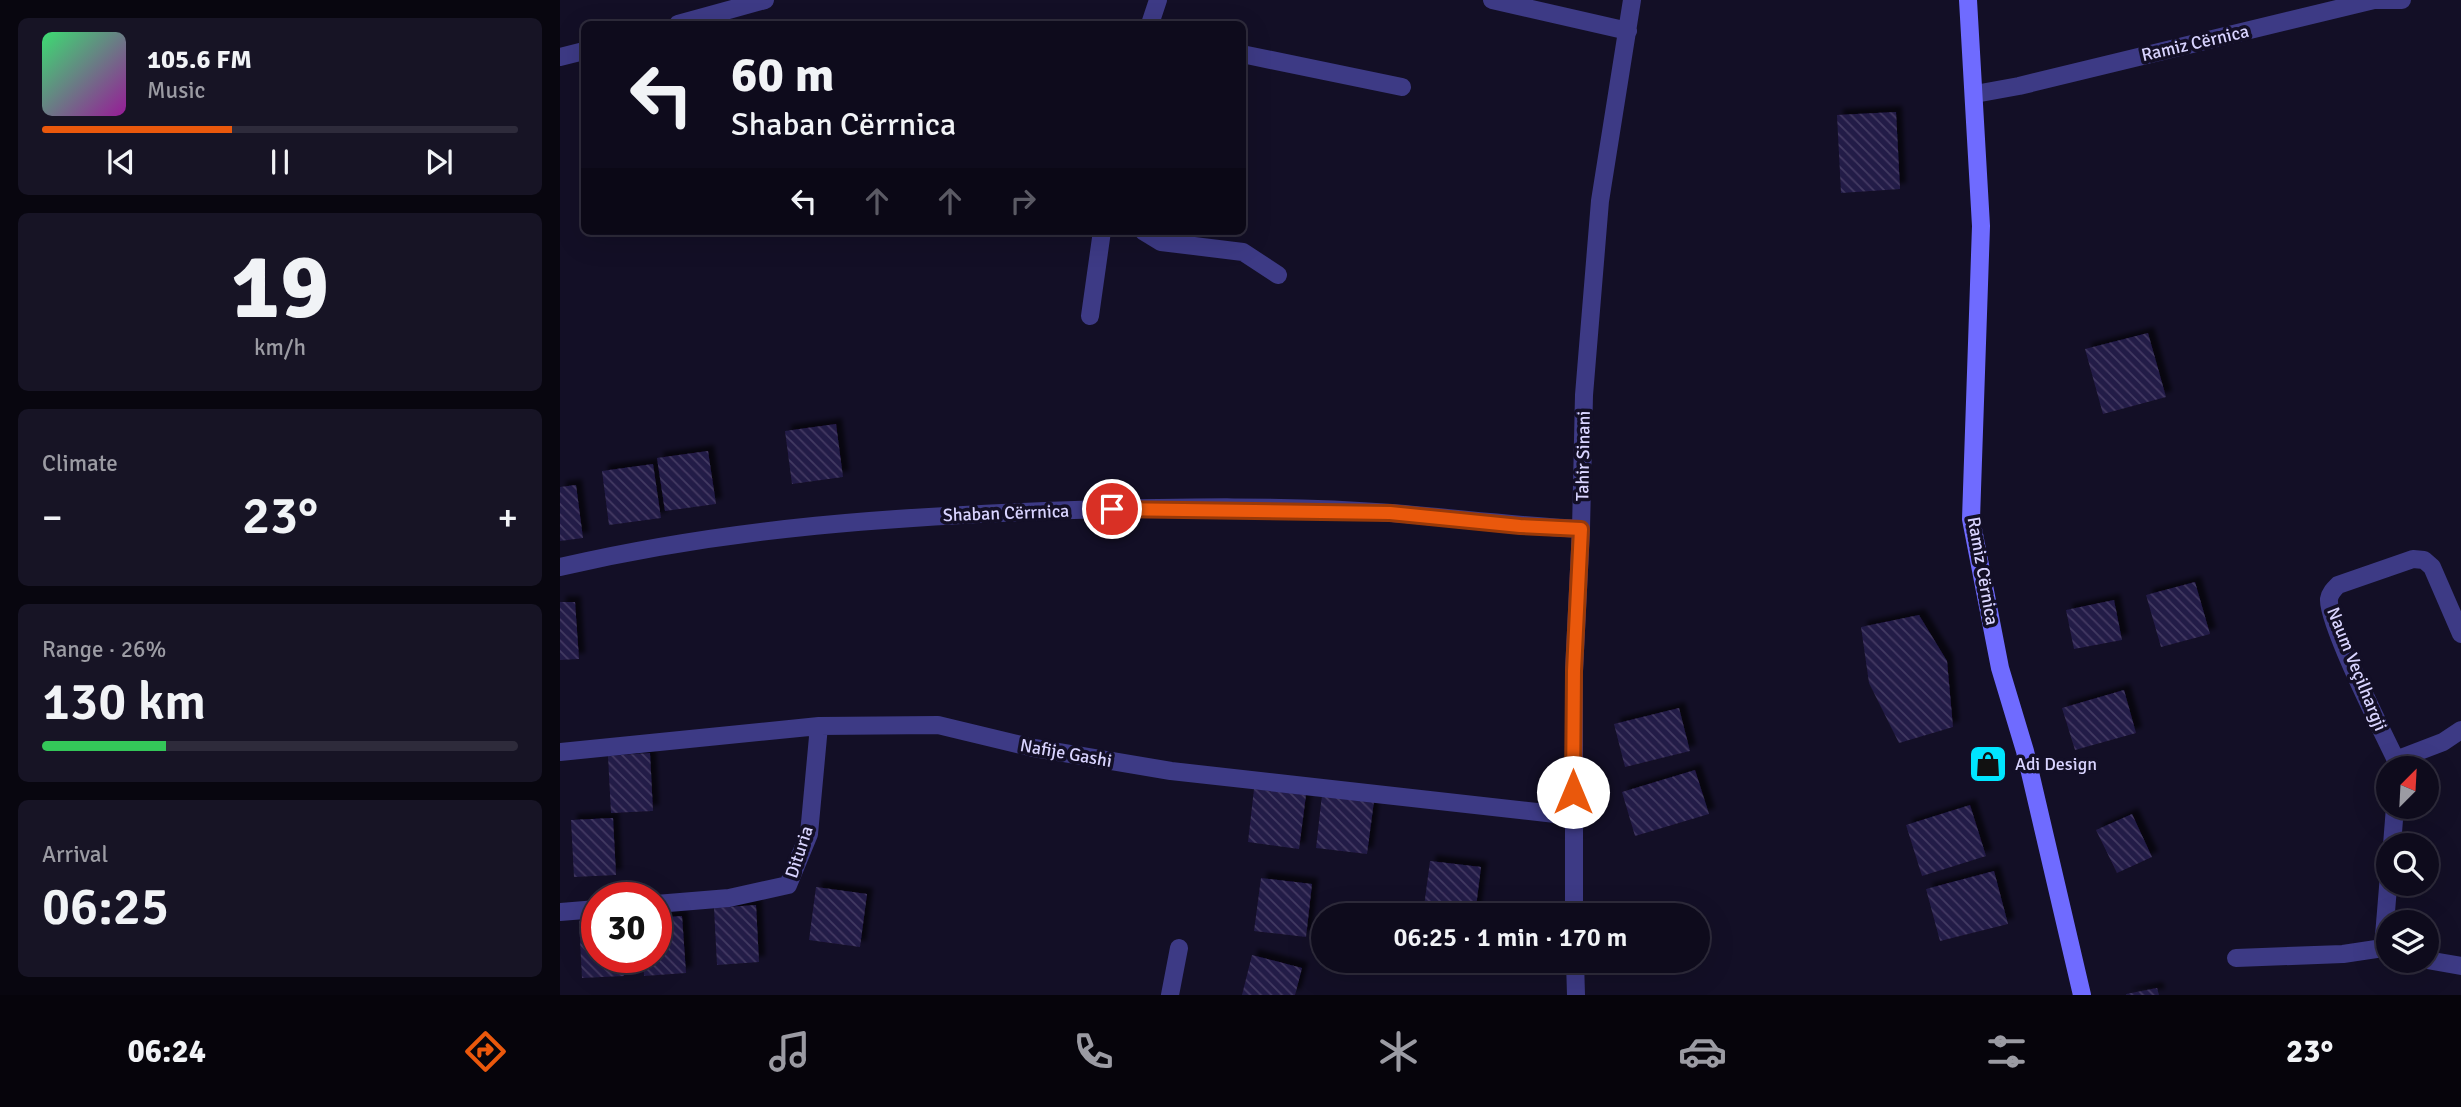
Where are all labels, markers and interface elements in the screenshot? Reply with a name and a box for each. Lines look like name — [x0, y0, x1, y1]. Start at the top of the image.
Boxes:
street label: Ramiz Cërnica — [2139, 20, 2251, 66]
text: 105.6 FM — [147, 44, 252, 76]
text: 60 m — [731, 45, 834, 105]
icon: left — [616, 49, 707, 140]
text: Music — [147, 76, 205, 105]
text: Shaban Cërrnica — [731, 105, 956, 144]
icon: previous — [102, 143, 140, 181]
icon: pause — [261, 143, 299, 181]
icon: next — [420, 143, 458, 181]
icon: left — [785, 182, 823, 220]
icon: ahead — [858, 182, 896, 220]
icon: ahead — [931, 182, 969, 220]
icon: right — [1004, 182, 1042, 220]
text: 19 — [231, 231, 329, 344]
text: km/h — [254, 333, 306, 362]
street label: Tahir Sinani — [1571, 411, 1595, 501]
text: Climate — [42, 449, 118, 478]
pin — [1082, 479, 1142, 539]
text: 23° — [242, 484, 318, 548]
icon: arrive — [1093, 490, 1131, 528]
text: − — [42, 494, 63, 541]
text: + — [497, 494, 518, 541]
street label: Shaban Cërrnica — [942, 500, 1070, 526]
street label: Ramiz Cërnica — [1963, 515, 2003, 627]
street label: Naum Veçilhargji — [2322, 604, 2392, 734]
text: Range · 26% — [42, 635, 166, 664]
text: 130 km — [42, 670, 206, 734]
street label: Nafije Gashi — [1018, 734, 1114, 772]
shop icon: Adi Design — [1967, 743, 2009, 785]
place label: Adi Design — [2015, 753, 2097, 775]
position arrow — [1536, 755, 1610, 829]
north arrow — [2376, 756, 2440, 819]
map controls — [2376, 756, 2439, 973]
street label: Dituria — [780, 823, 818, 881]
button: search — [2376, 833, 2439, 896]
text: Arrival — [42, 840, 108, 869]
text: 06:25 — [42, 875, 169, 939]
speed limit sign: 30 — [581, 882, 672, 973]
button: layers — [2376, 910, 2439, 973]
text: 06:25 · 1 min · 170 m — [1394, 922, 1627, 954]
icon: directions — [461, 1027, 510, 1076]
icon: music — [765, 1027, 814, 1076]
icon: phone — [1069, 1027, 1118, 1076]
icon: climate — [1374, 1027, 1423, 1076]
icon: car — [1678, 1027, 1727, 1076]
icon: filters — [1982, 1027, 2031, 1076]
text: 06:24 — [128, 1032, 206, 1071]
text: 23° — [2286, 1032, 2333, 1071]

